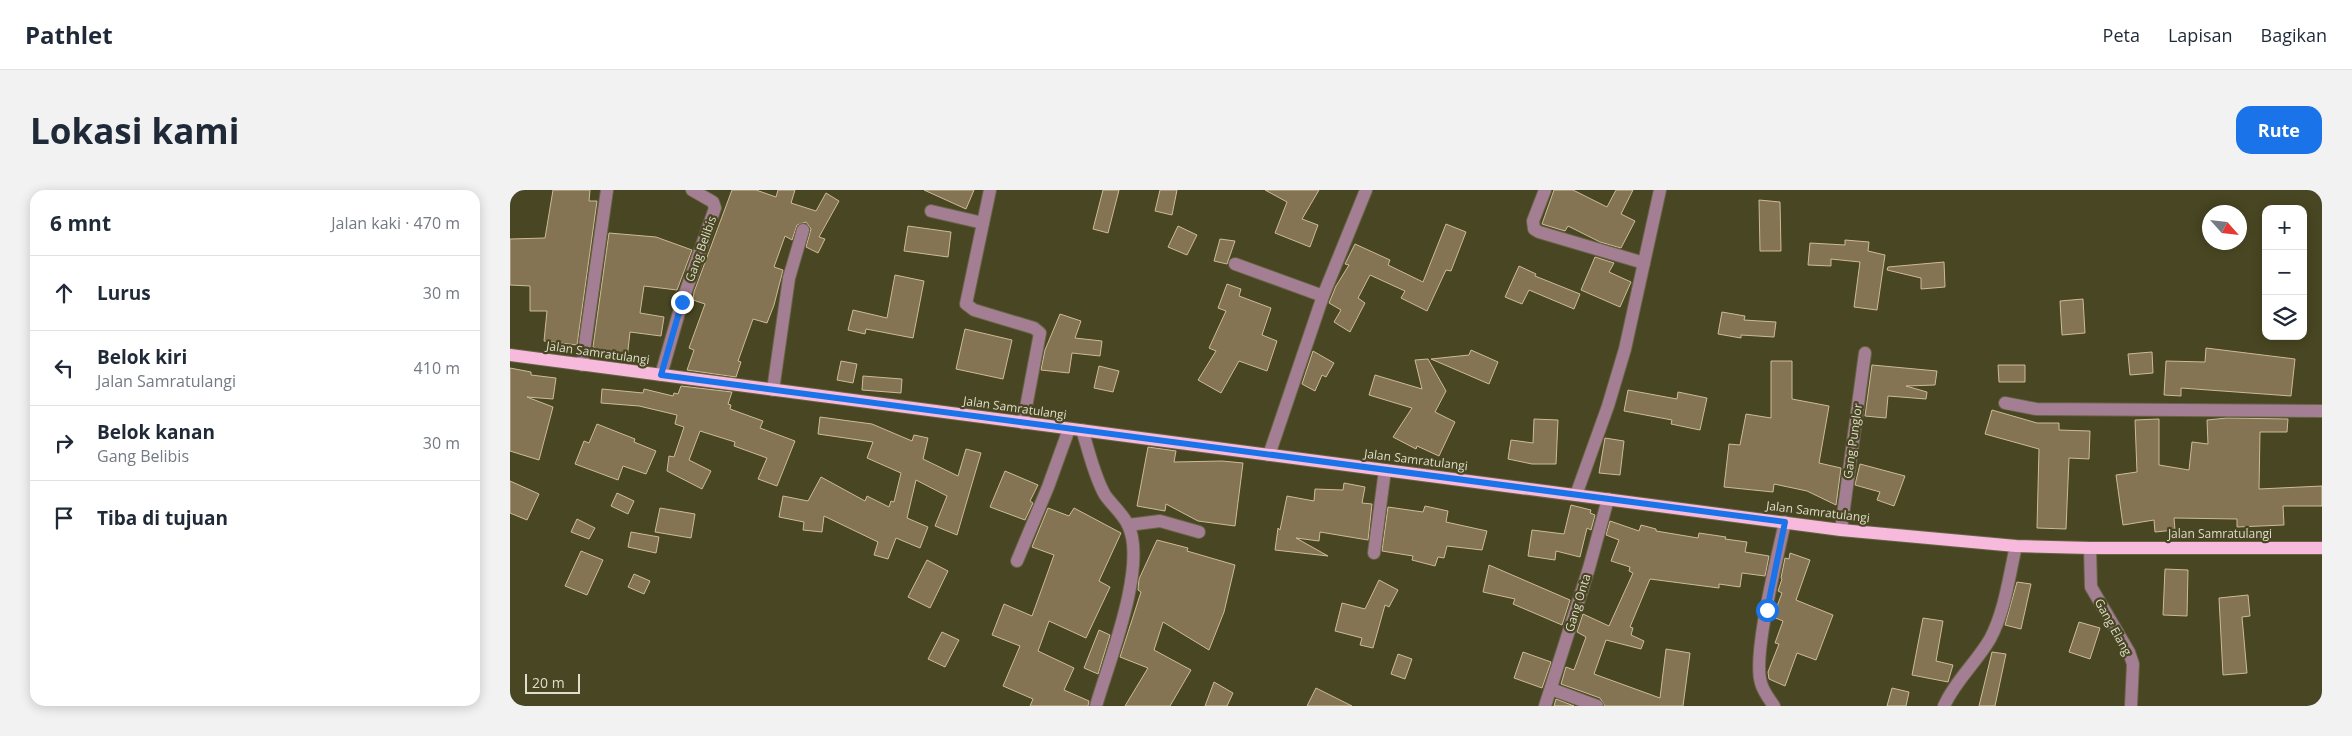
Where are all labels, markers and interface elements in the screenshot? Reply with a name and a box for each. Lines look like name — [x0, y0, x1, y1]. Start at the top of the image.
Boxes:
text: Pathlet — [25, 18, 113, 51]
text: Peta — [2103, 23, 2140, 47]
text: Lapisan — [2168, 23, 2233, 47]
text: Bagikan — [2261, 23, 2327, 47]
button: Rute — [2236, 106, 2322, 154]
text: Lokasi kami — [30, 107, 239, 154]
north arrow — [2202, 205, 2247, 250]
map controls — [2262, 205, 2307, 340]
button: + — [2262, 205, 2307, 250]
text: 6 mnt — [50, 209, 111, 237]
text: Jalan kaki · 470 m — [331, 212, 460, 234]
street label: Gang Belibis — [681, 213, 720, 284]
button: − — [2262, 250, 2307, 295]
icon: ahead — [50, 279, 78, 307]
text: Lurus — [97, 280, 151, 306]
text: 30 m — [423, 282, 460, 304]
route end — [671, 291, 694, 314]
button: layers — [2262, 295, 2307, 340]
street label: Jalan Samratulangi — [544, 337, 651, 368]
text: Belok kiri — [97, 344, 187, 370]
icon: left — [50, 354, 78, 382]
text: 410 m — [414, 357, 460, 379]
text: Jalan Samratulangi — [97, 370, 236, 392]
street label: Jalan Samratulangi — [961, 392, 1068, 423]
street label: Gang Punglor — [1839, 402, 1866, 480]
text: Belok kanan — [97, 419, 215, 445]
icon: right — [50, 429, 78, 457]
text: 30 m — [423, 432, 460, 454]
text: Gang Belibis — [97, 445, 189, 467]
street label: Jalan Samratulangi — [1362, 445, 1469, 474]
street label: Jalan Samratulangi — [1764, 497, 1871, 526]
icon: arrive — [50, 504, 78, 532]
text: Tiba di tujuan — [97, 505, 228, 531]
street label: Jalan Samratulangi — [2167, 525, 2272, 542]
street label: Gang Onta — [1561, 572, 1594, 634]
street label: Gang Elang — [2091, 595, 2136, 659]
route start — [1756, 599, 1779, 622]
scale bar — [525, 671, 580, 694]
text: 20 m — [532, 673, 565, 692]

